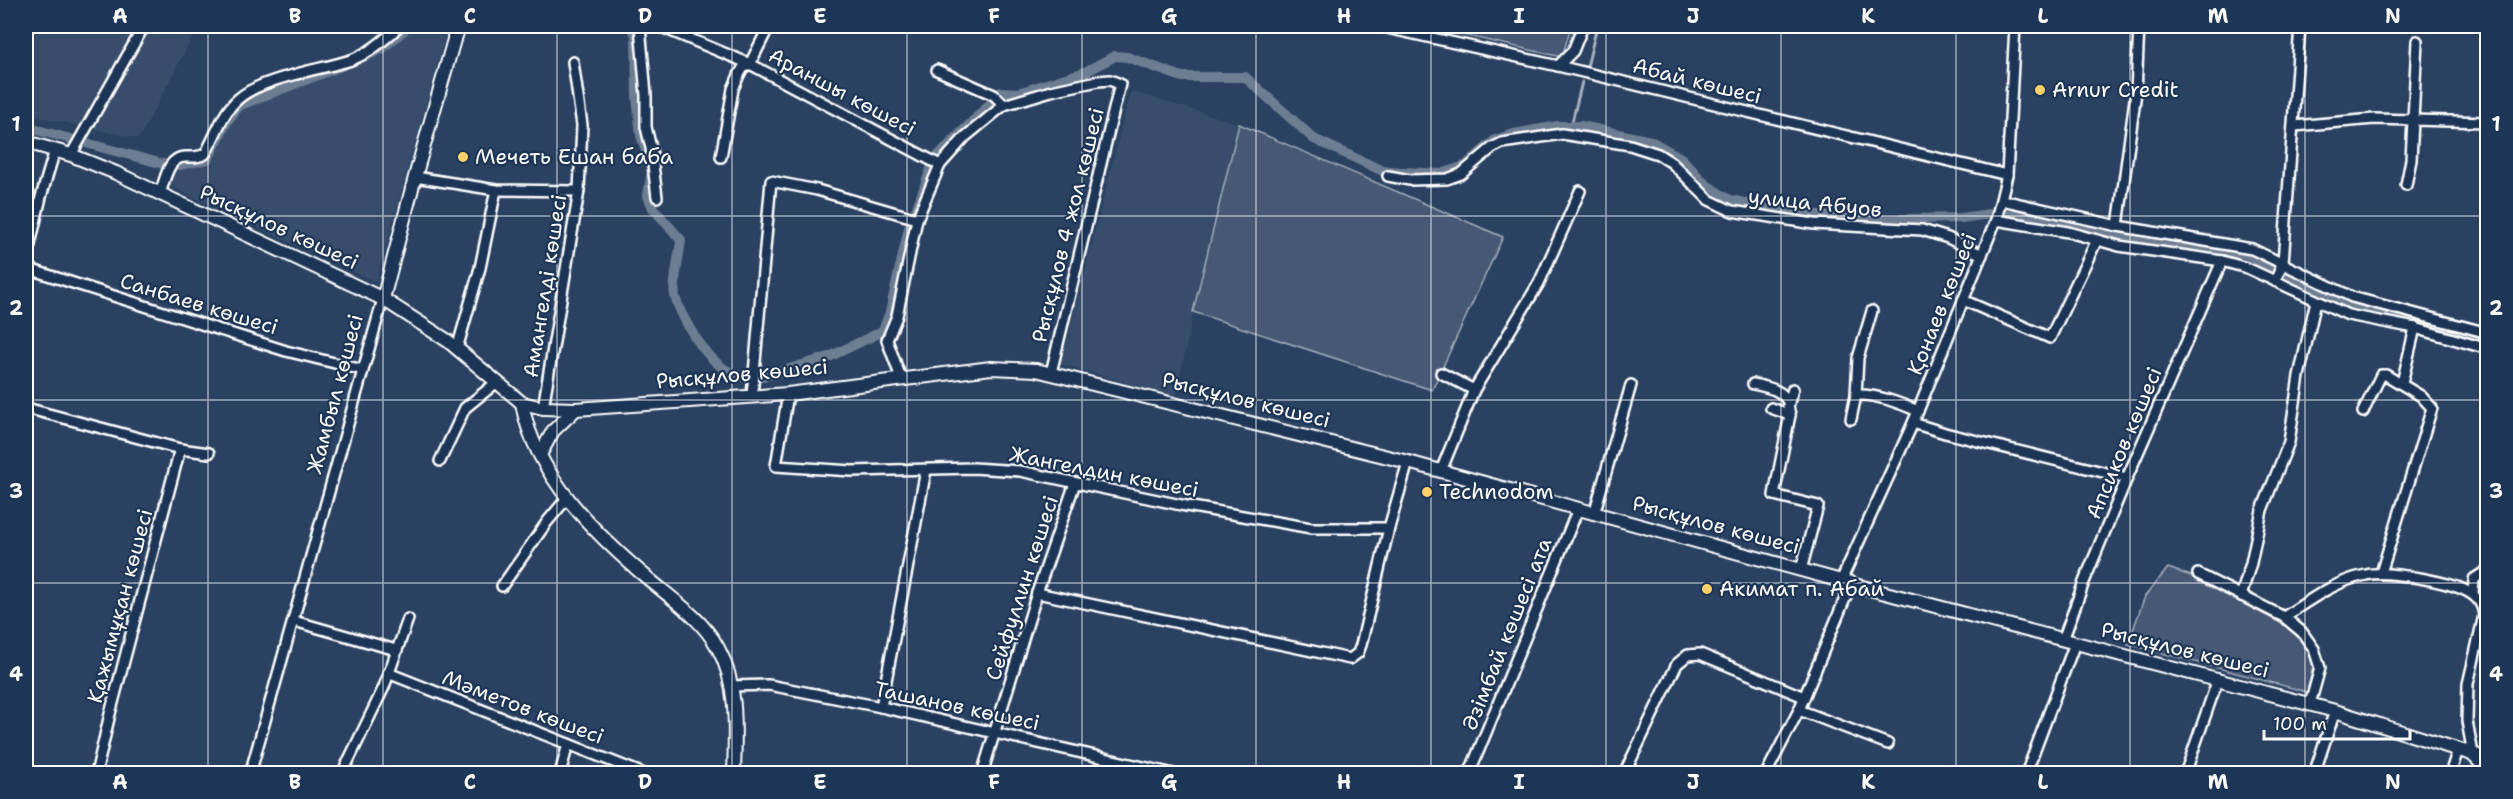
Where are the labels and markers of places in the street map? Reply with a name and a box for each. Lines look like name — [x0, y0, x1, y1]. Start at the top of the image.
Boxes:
place label: Arnur Credit — [2052, 76, 2179, 104]
marker: Arnur Credit — [2033, 83, 2047, 97]
place label: Мечеть Ешан баба — [475, 143, 673, 171]
marker: Мечеть Ешан баба — [456, 150, 470, 164]
place label: Technodom — [1439, 478, 1554, 506]
marker: Technodom — [1420, 485, 1434, 499]
place label: Акимат п. Абай — [1719, 575, 1885, 603]
marker: Акимат п. Абай — [1700, 582, 1714, 596]

